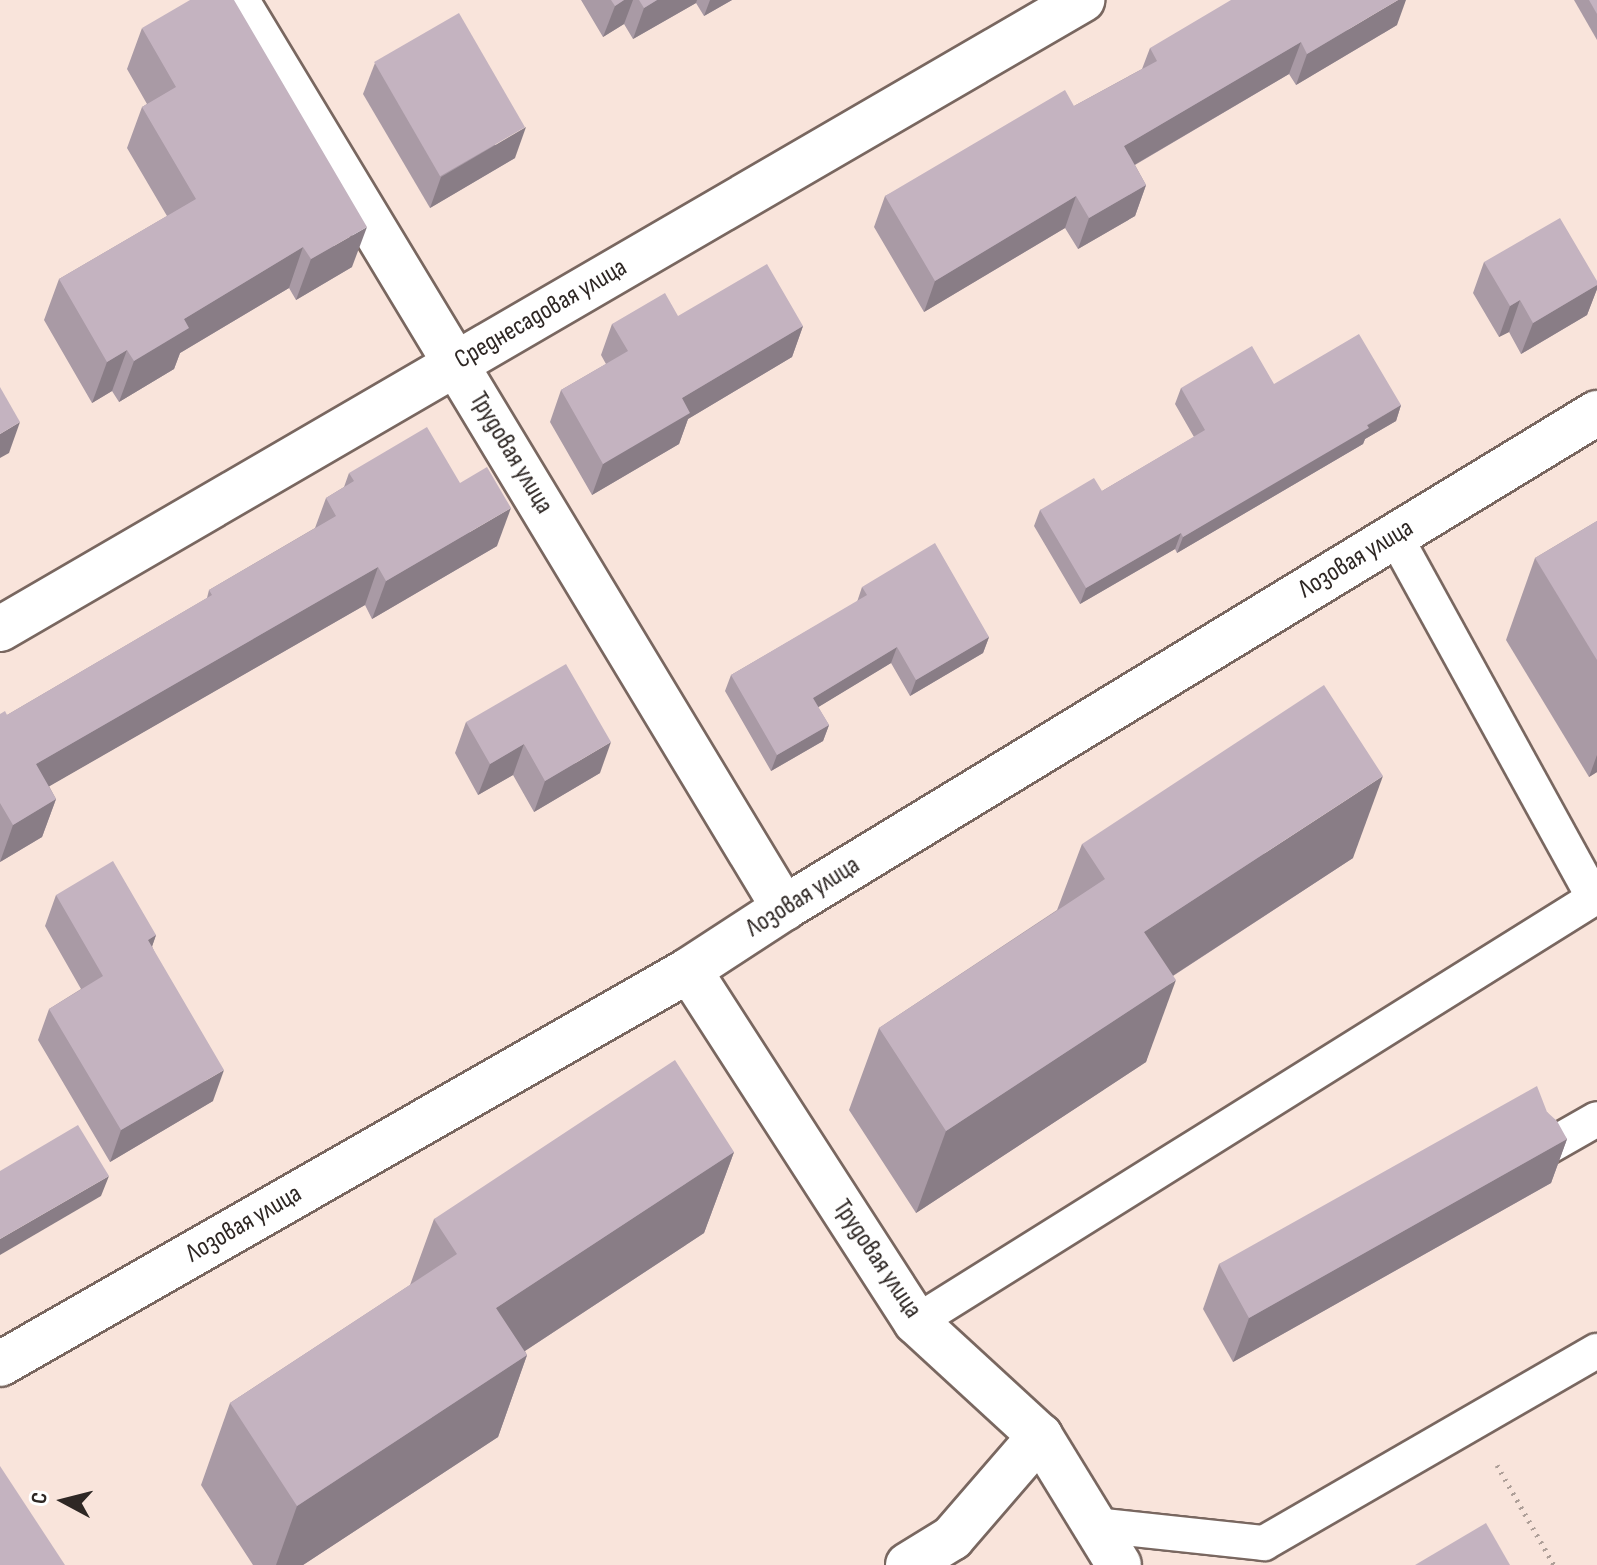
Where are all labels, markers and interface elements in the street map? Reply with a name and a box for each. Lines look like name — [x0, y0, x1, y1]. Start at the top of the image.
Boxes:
street label: Среднесадовая улица — [449, 252, 633, 376]
street label: Трудовая улица — [462, 386, 560, 520]
street label: Лозовая улица — [1293, 513, 1419, 605]
street label: Лозовая улица — [740, 850, 866, 944]
street label: Лозовая улица — [181, 1178, 307, 1270]
street label: Трудовая улица — [826, 1194, 928, 1324]
north arrow — [24, 1461, 104, 1541]
text: С — [26, 1491, 54, 1505]

